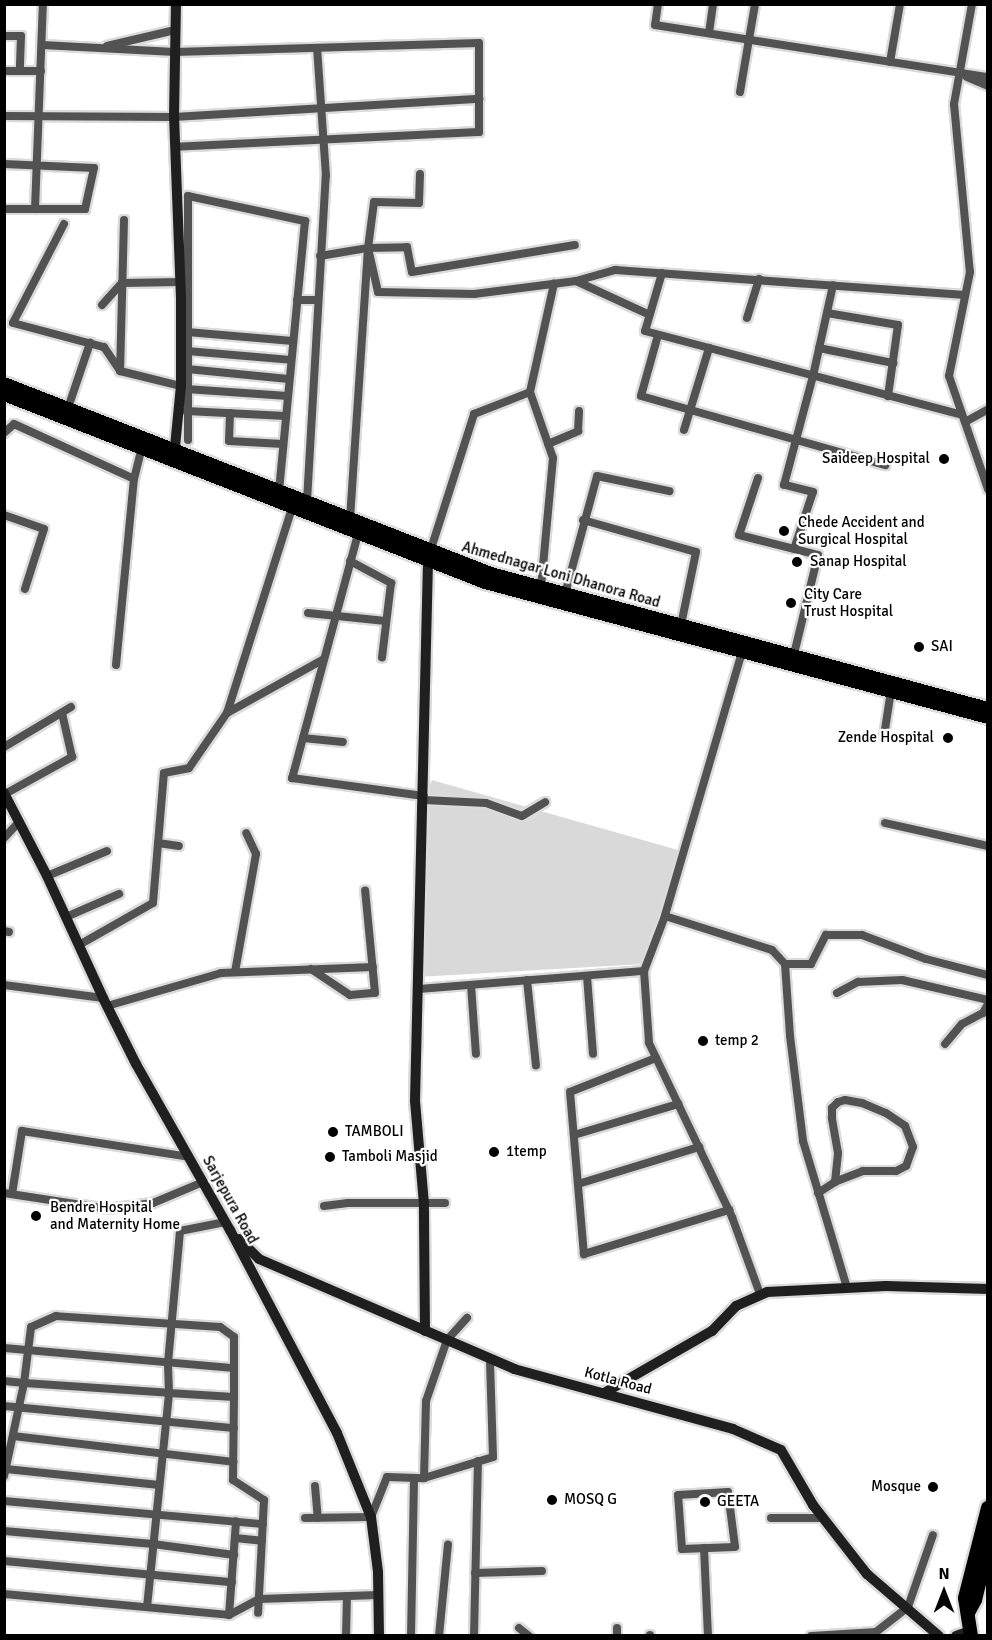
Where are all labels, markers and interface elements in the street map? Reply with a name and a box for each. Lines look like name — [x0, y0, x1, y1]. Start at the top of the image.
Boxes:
place label: Saideep Hospital — [822, 450, 930, 468]
marker: Saideep Hospital — [935, 450, 953, 468]
place label: Chede Accident and Surgical Hospital — [798, 513, 925, 548]
marker: Chede Accident and Surgical Hospital — [775, 522, 793, 540]
street label: Ahmednagar Loni Dhanora Road — [460, 538, 662, 612]
marker: Sanap Hospital — [788, 553, 806, 571]
place label: Sanap Hospital — [810, 553, 907, 571]
place label: City Care Trust Hospital — [804, 585, 893, 620]
marker: City Care Trust Hospital — [782, 594, 800, 612]
place label: SAI — [931, 638, 953, 656]
marker: SAI — [912, 640, 926, 654]
place label: Zende Hospital — [838, 729, 934, 747]
marker: Zende Hospital — [939, 729, 957, 747]
place label: temp 2 — [715, 1032, 759, 1050]
marker: temp 2 — [696, 1034, 710, 1048]
place label: TAMBOLI — [345, 1123, 404, 1141]
marker: TAMBOLI — [326, 1125, 340, 1139]
place label: 1temp — [506, 1143, 547, 1161]
marker: 1temp — [487, 1145, 501, 1159]
place label: Tamboli Masjid — [342, 1148, 438, 1166]
marker: Tamboli Masjid — [323, 1150, 337, 1164]
street label: Sarjepura Road — [198, 1153, 262, 1247]
place label: Bendre Hospital and Maternity Home — [50, 1198, 180, 1233]
marker: Bendre Hospital and Maternity Home — [27, 1207, 45, 1225]
street label: Kotla Road — [582, 1363, 654, 1399]
place label: Mosque — [871, 1478, 921, 1496]
marker: Mosque — [926, 1480, 940, 1494]
place label: MOSQ G — [564, 1491, 617, 1509]
marker: MOSQ G — [545, 1493, 559, 1507]
place label: GEETA — [717, 1493, 759, 1511]
marker: GEETA — [698, 1495, 712, 1509]
north arrow — [914, 1562, 974, 1622]
text: N — [938, 1564, 950, 1584]

